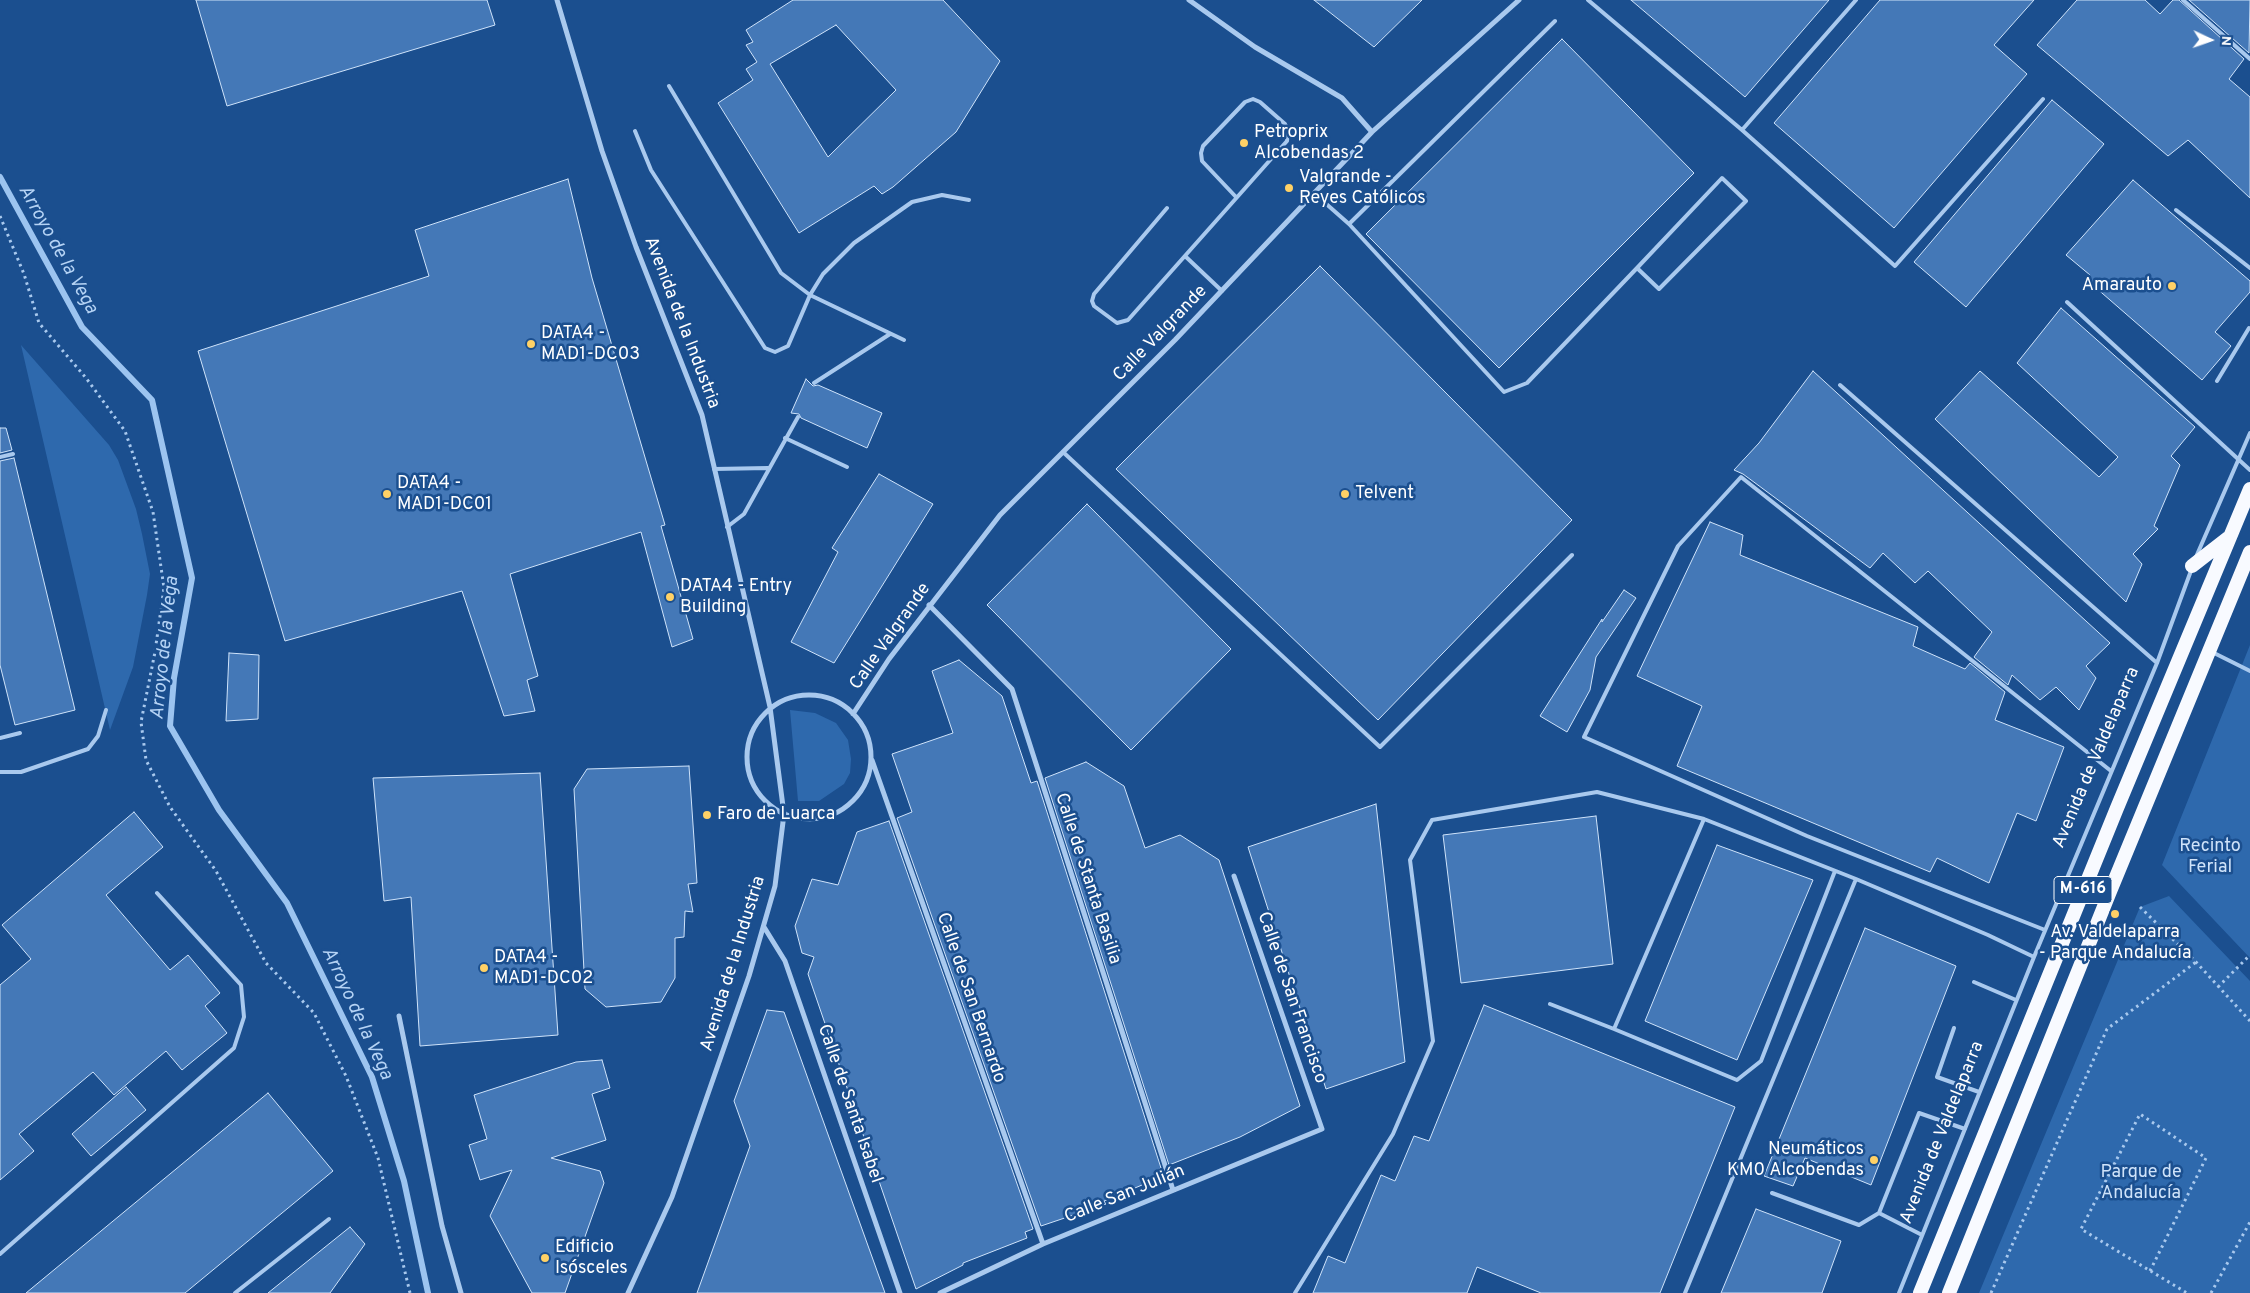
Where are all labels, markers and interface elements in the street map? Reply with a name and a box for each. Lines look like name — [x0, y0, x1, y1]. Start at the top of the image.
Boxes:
north arrow — [2185, 15, 2235, 65]
text: N — [2217, 35, 2234, 46]
place label: Petroprix Alcobendas 2 — [1254, 122, 1364, 164]
marker: Petroprix Alcobendas 2 — [1238, 137, 1250, 149]
place label: Valgrande - Reyes Católicos — [1299, 167, 1426, 210]
water label: Arroyo de la Vega — [12, 182, 102, 318]
marker: Valgrande - Reyes Católicos — [1283, 182, 1295, 194]
street label: Avenida de la Industria — [638, 234, 724, 412]
place label: Amarauto — [2082, 275, 2162, 297]
marker: Amarauto — [2166, 280, 2178, 292]
street label: Calle Valgrande — [1109, 281, 1213, 387]
place label: DATA4 - MAD1-DC03 — [541, 323, 640, 366]
marker: DATA4 - MAD1-DC03 — [525, 338, 537, 350]
place label: DATA4 - MAD1-DC01 — [397, 473, 492, 516]
place label: Telvent — [1355, 483, 1414, 505]
marker: DATA4 - MAD1-DC01 — [381, 488, 393, 500]
marker: Telvent — [1339, 488, 1351, 500]
water label: Arroyo de la Vega — [147, 575, 185, 721]
place label: DATA4 - Entry Building — [680, 576, 792, 618]
street label: Calle Valgrande — [846, 579, 936, 695]
marker: DATA4 - Entry Building — [664, 591, 676, 603]
street label: Avenida de Valdelaparra — [2049, 664, 2145, 852]
street label: Calle de Stanta Basilia — [1049, 791, 1125, 967]
place label: Faro de Luarca — [717, 804, 835, 826]
marker: Faro de Luarca — [701, 809, 713, 821]
park label: Recinto Ferial — [2179, 836, 2241, 879]
street label: Avenida de la Industria — [697, 874, 771, 1054]
road number: M-616 — [2054, 876, 2112, 904]
marker: Av. Valdelaparra - Parque Andalucía — [2109, 908, 2121, 920]
street label: Calle de San Francisco — [1252, 909, 1330, 1087]
street label: Calle de San Bernardo — [931, 910, 1009, 1086]
place label: Av. Valdelaparra - Parque Andalucía — [2039, 922, 2191, 964]
water label: Arroyo de la Vega — [315, 944, 397, 1084]
place label: DATA4 - MAD1-DC02 — [494, 947, 593, 990]
marker: DATA4 - MAD1-DC02 — [478, 962, 490, 974]
street label: Calle de Santa Isabel — [812, 1022, 886, 1186]
street label: Avenida de Valdelaparra — [1896, 1039, 1990, 1227]
place label: Neumáticos KM0 Alcobendas — [1727, 1139, 1864, 1182]
marker: Neumáticos KM0 Alcobendas — [1868, 1154, 1880, 1166]
street label: Calle San Julián — [1062, 1161, 1188, 1229]
park label: Parque de Andalucía — [2100, 1162, 2182, 1204]
place label: Edificio Isósceles — [555, 1237, 628, 1280]
marker: Edificio Isósceles — [539, 1252, 551, 1264]

